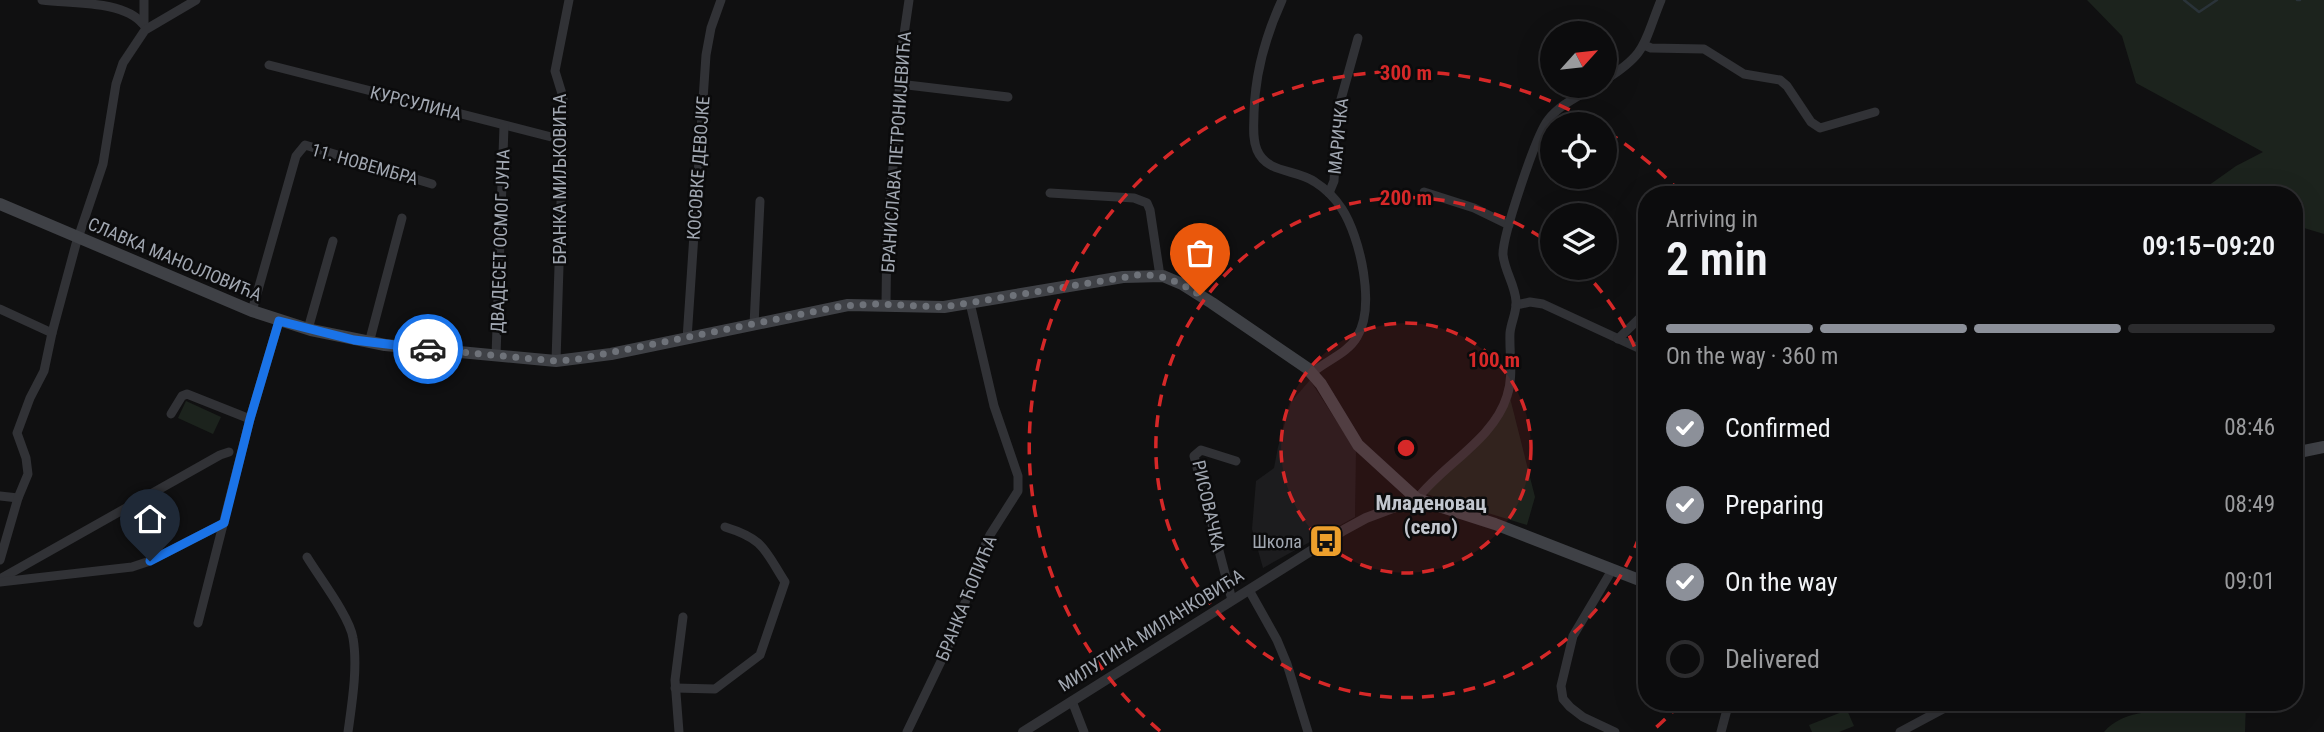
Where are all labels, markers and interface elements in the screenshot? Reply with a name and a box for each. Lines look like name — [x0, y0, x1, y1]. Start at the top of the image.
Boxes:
north arrow — [1540, 21, 1617, 98]
map controls — [1540, 21, 1617, 280]
street label: БРАНИСЛАВА ПЕТРОНИЈЕВИЋА — [877, 30, 915, 273]
text: 300 m — [1380, 61, 1432, 85]
street label: КУРСУЛИНА — [368, 82, 464, 125]
street label: БРАНКА МИЉКОВИЋА — [549, 93, 570, 264]
street label: КОСОВКЕ ДЕВОЈКЕ — [683, 95, 713, 240]
street label: МАРИЧКА — [1324, 96, 1352, 175]
button: locate — [1540, 112, 1617, 189]
street label: 11. НОВЕМБРА — [309, 139, 421, 189]
street label: ДВАДЕСЕТ ОСМОГ ЈУНА — [486, 148, 514, 333]
text: 200 m — [1380, 186, 1432, 210]
button: layers — [1540, 203, 1617, 280]
text: Arriving in — [1666, 206, 1758, 233]
street label: СЛАВКА МАНОЈЛОВИЋА — [85, 213, 266, 305]
pin — [1170, 223, 1230, 295]
text: 09:15–09:20 — [2142, 231, 2275, 261]
text: 2 min — [1666, 232, 1768, 286]
icon: bag — [1181, 234, 1219, 272]
courier — [393, 314, 463, 384]
icon: car — [409, 330, 447, 368]
text: On the way · 360 m — [1666, 343, 1838, 370]
text: 100 m — [1468, 348, 1520, 372]
icon: check — [1666, 409, 1704, 447]
text: Confirmed — [1725, 413, 1831, 443]
text: 08:46 — [2224, 414, 2275, 441]
centre of rings — [1394, 436, 1418, 460]
street label: РИСОВАЧКА — [1188, 458, 1230, 554]
icon: check — [1666, 486, 1704, 524]
pin — [120, 489, 180, 561]
text: Preparing — [1725, 490, 1824, 520]
district label: Младеновац (село) — [1375, 491, 1487, 539]
text: 08:49 — [2224, 491, 2275, 518]
icon: home — [131, 500, 169, 538]
bus stop icon: Школа — [1307, 522, 1345, 560]
place label: Школа — [1252, 531, 1302, 552]
street label: БРАНКА ЋОПИЋА — [931, 532, 1001, 664]
icon: check — [1666, 563, 1704, 601]
street label: МИЛУТИНА МИЛАНКОВИЋА — [1054, 564, 1248, 696]
text: On the way — [1725, 567, 1838, 597]
text: 09:01 — [2224, 568, 2275, 595]
text: Delivered — [1725, 644, 1820, 674]

